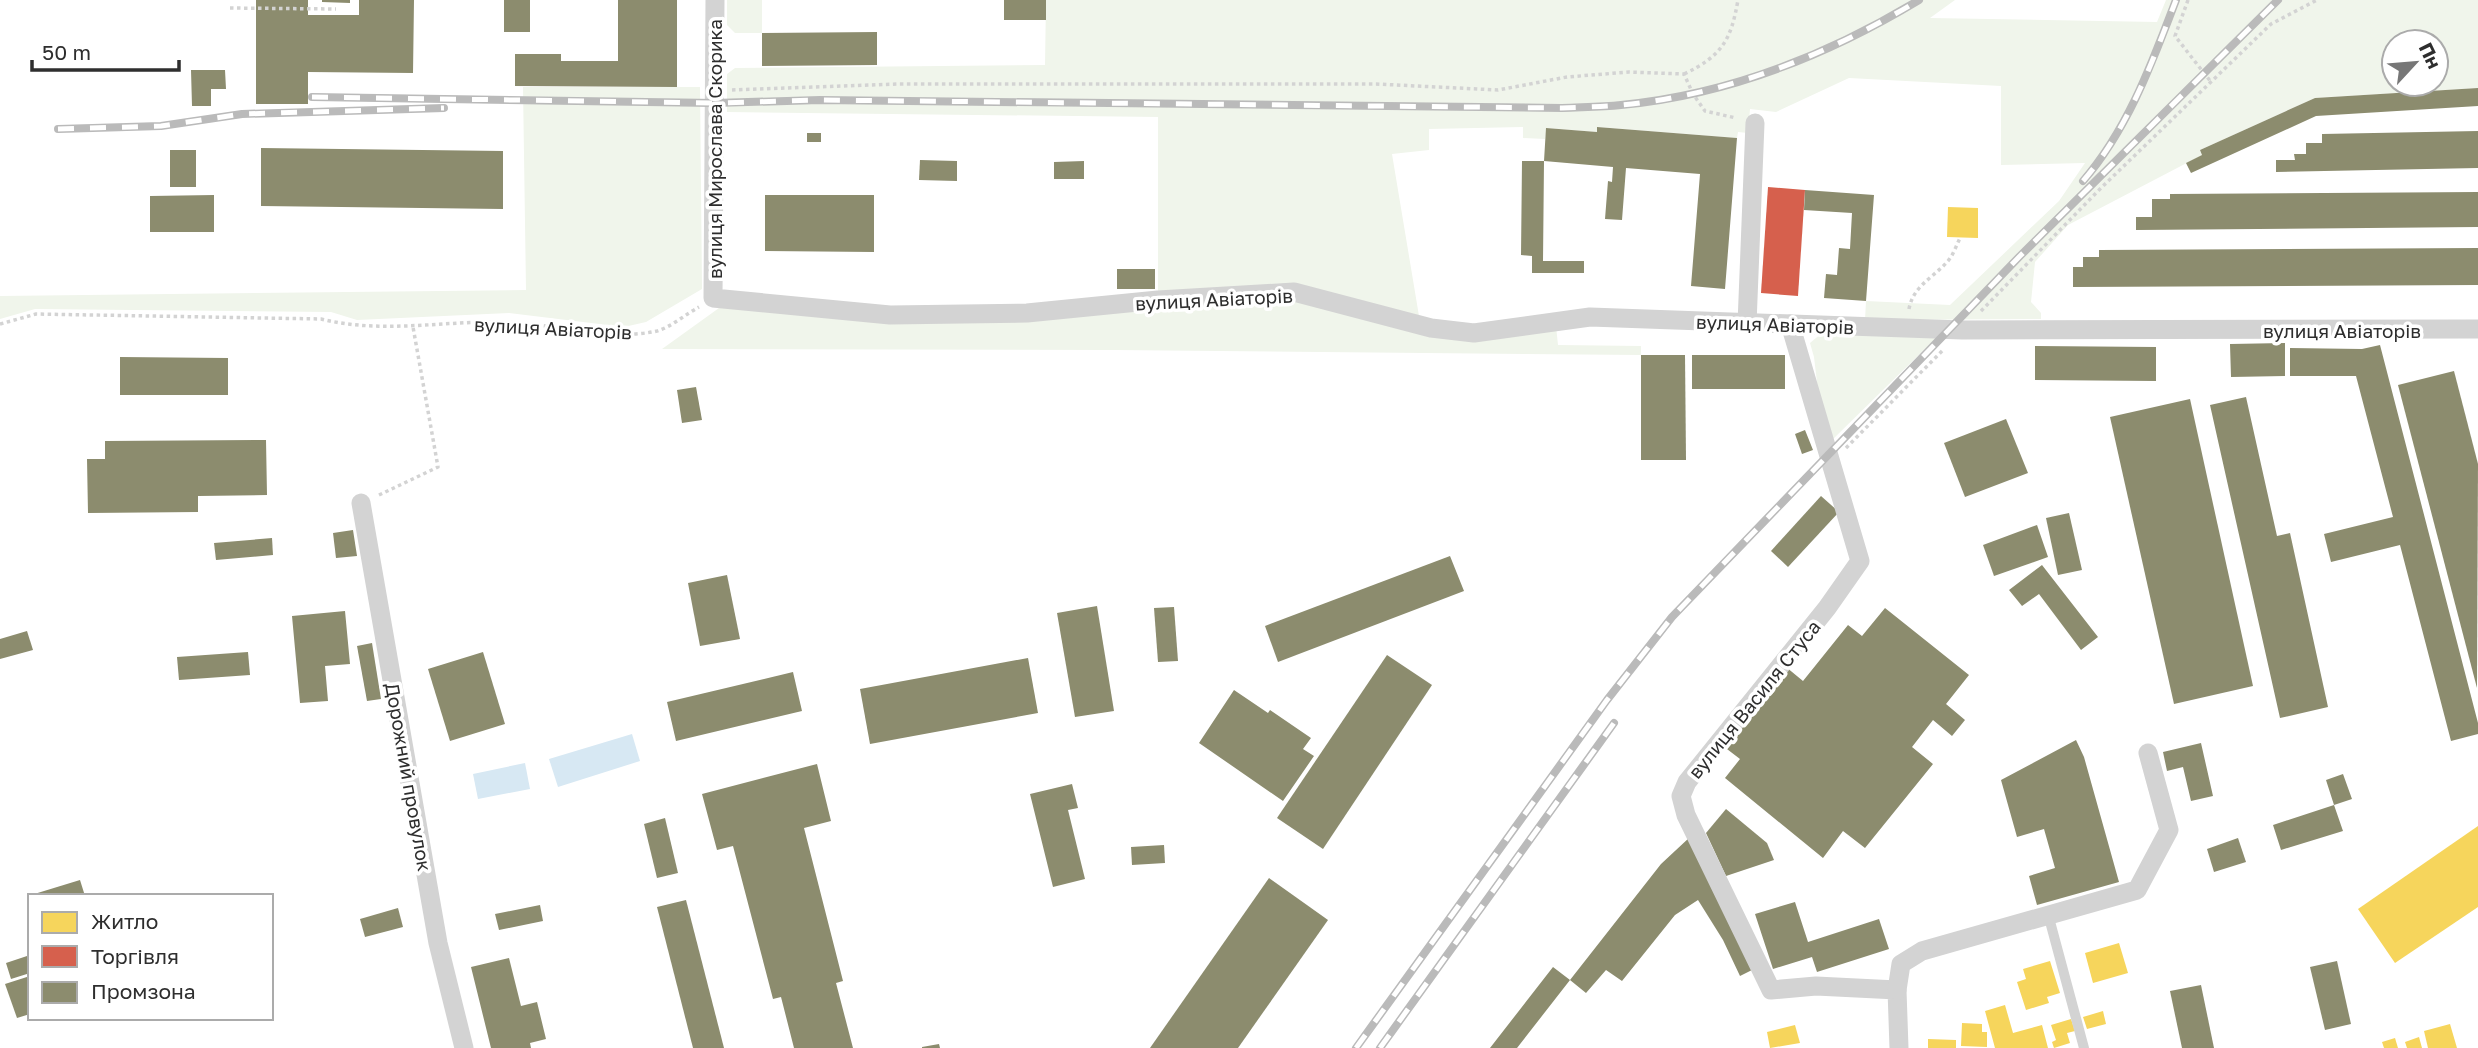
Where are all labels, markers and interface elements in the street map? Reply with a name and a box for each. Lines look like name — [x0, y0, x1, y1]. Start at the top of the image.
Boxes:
street label: вулиця Мирослава Скорика — [703, 19, 726, 279]
scale bar — [32, 28, 178, 72]
north arrow — [2380, 28, 2450, 98]
text: 50 m — [42, 39, 91, 65]
text: Пн — [2415, 39, 2447, 72]
street label: вулиця Авіаторів — [1134, 283, 1294, 315]
street label: вулиця Авіаторів — [1696, 310, 1854, 338]
street label: вулиця Авіаторів — [473, 312, 633, 344]
street label: вулиця Авіаторів — [2263, 319, 2421, 342]
street label: вулиця Василя Стуса — [1683, 615, 1825, 783]
street label: Дорожний провулок — [381, 681, 437, 873]
legend — [28, 894, 273, 1020]
text: Житло — [91, 908, 158, 934]
text: Торгівля — [91, 943, 179, 969]
text: Промзона — [91, 978, 196, 1004]

